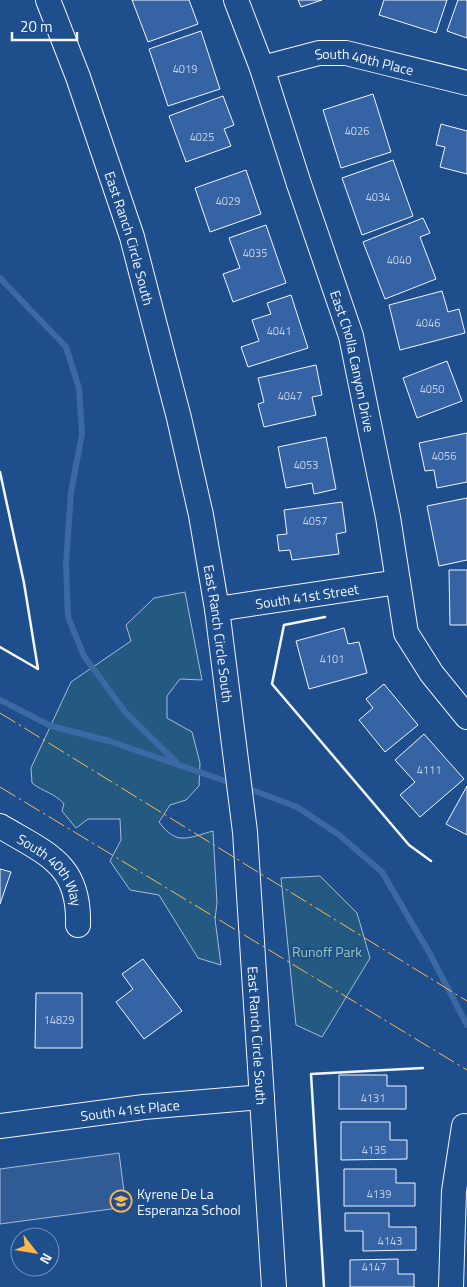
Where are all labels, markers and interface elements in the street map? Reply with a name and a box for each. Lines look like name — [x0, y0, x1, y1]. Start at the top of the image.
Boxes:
scale bar — [12, 10, 78, 42]
text: 20 m — [20, 15, 53, 38]
street label: South 40th Place — [312, 42, 416, 80]
house number: 4019 — [173, 61, 197, 77]
house number: 4026 — [345, 123, 369, 139]
house number: 4025 — [190, 129, 214, 145]
street label: East Ranch Circle South — [100, 168, 160, 307]
house number: 4034 — [366, 189, 390, 205]
house number: 4029 — [216, 193, 240, 209]
house number: 4035 — [243, 245, 267, 261]
house number: 4040 — [387, 252, 411, 268]
street label: East Cholla Canyon Drive — [325, 287, 381, 434]
house number: 4046 — [416, 315, 440, 331]
house number: 4041 — [267, 323, 291, 339]
house number: 4050 — [420, 381, 444, 397]
house number: 4047 — [278, 388, 302, 404]
house number: 4056 — [432, 448, 456, 464]
house number: 4053 — [294, 457, 318, 473]
house number: 4057 — [303, 513, 327, 529]
street label: East Ranch Circle South — [199, 563, 239, 704]
street label: South 41st Street — [254, 577, 360, 614]
house number: 4101 — [320, 651, 344, 667]
house number: 4111 — [417, 762, 441, 778]
street label: South 40th Way — [14, 828, 88, 908]
park label: Runoff Park — [292, 941, 362, 962]
street label: East Ranch Circle South — [243, 965, 273, 1106]
house number: 14829 — [44, 1012, 74, 1028]
house number: 4131 — [361, 1090, 385, 1106]
street label: South 41st Place — [79, 1094, 180, 1126]
house number: 4135 — [362, 1142, 386, 1158]
place label: Kyrene De La Esperanza School — [137, 1183, 241, 1220]
house number: 4139 — [367, 1186, 391, 1202]
school or university icon: Kyrene De La Esperanza School — [109, 1189, 133, 1213]
north arrow — [10, 1227, 60, 1277]
house number: 4143 — [378, 1233, 402, 1249]
text: N — [35, 1249, 58, 1269]
house number: 4147 — [362, 1259, 386, 1275]

